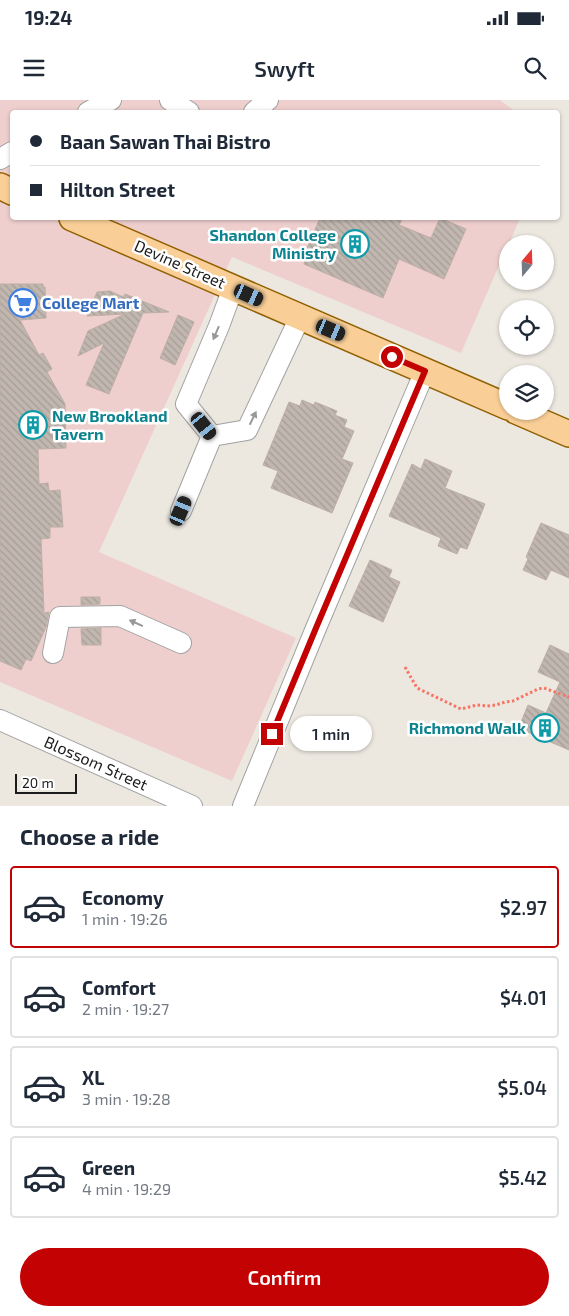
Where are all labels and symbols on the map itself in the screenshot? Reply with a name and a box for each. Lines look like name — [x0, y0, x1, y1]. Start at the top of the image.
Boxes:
place label: Shandon College Ministry — [210, 225, 336, 263]
building icon: Shandon College Ministry — [340, 229, 370, 259]
street label: Devine Street — [132, 235, 229, 292]
north arrow — [499, 235, 554, 290]
car — [232, 282, 265, 308]
supermarket icon: College Mart — [8, 288, 38, 318]
place label: College Mart — [42, 293, 140, 312]
car — [314, 317, 347, 343]
one-way arrow — [212, 326, 220, 341]
route start — [381, 346, 403, 368]
place label: New Brookland Tavern — [52, 406, 168, 443]
building icon: New Brookland Tavern — [18, 410, 48, 440]
car — [188, 410, 219, 442]
one-way arrow — [249, 411, 257, 425]
car — [168, 494, 193, 528]
one-way arrow — [129, 619, 143, 627]
building icon: Richmond Walk — [530, 713, 560, 743]
callout: 1 min — [290, 716, 372, 752]
place label: Richmond Walk — [409, 718, 526, 737]
route end — [261, 723, 283, 745]
street label: Blossom Street — [42, 731, 151, 794]
scale bar — [15, 771, 78, 794]

